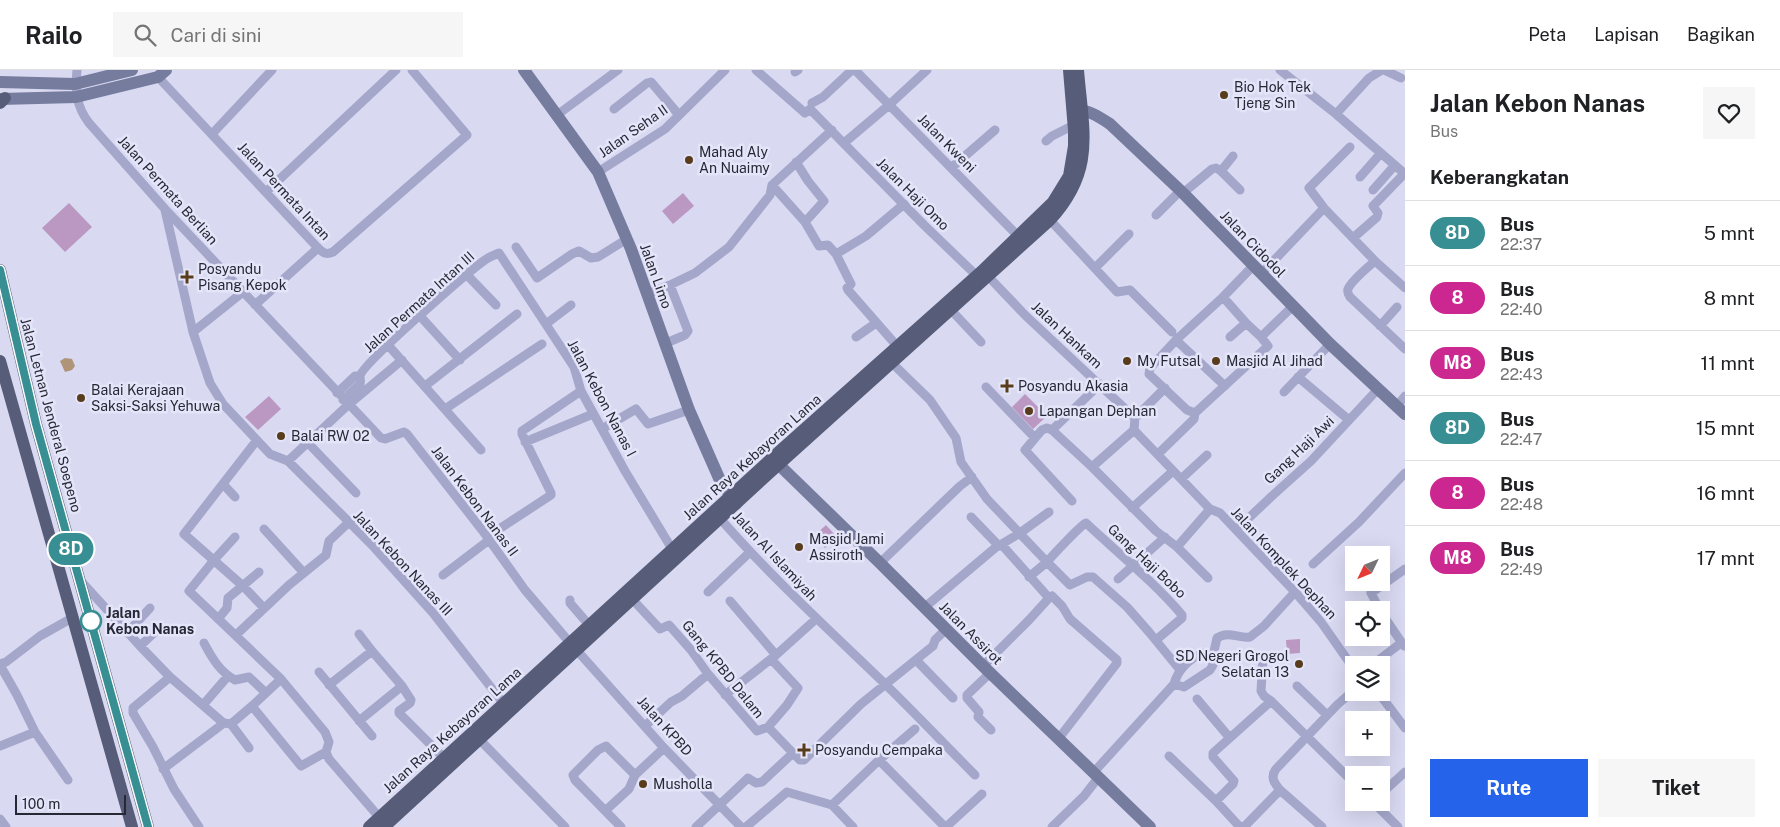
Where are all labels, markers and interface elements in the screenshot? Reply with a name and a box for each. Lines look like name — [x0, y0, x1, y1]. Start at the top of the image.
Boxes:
search box — [113, 12, 463, 57]
text: Railo — [25, 21, 83, 49]
icon: search — [131, 21, 159, 49]
text: Cari di sini — [171, 24, 261, 46]
text: Peta — [1528, 24, 1566, 45]
text: Lapisan — [1594, 24, 1659, 45]
text: Bagikan — [1687, 24, 1755, 45]
place label: Bio Hok Tek Tjeng Sin — [1234, 79, 1311, 111]
button: heart — [1703, 87, 1755, 139]
marker: Bio Hok Tek Tjeng Sin — [1218, 89, 1230, 101]
text: Jalan Kebon Nanas — [1430, 89, 1645, 117]
street label: Jalan Seha II — [595, 101, 671, 161]
street label: Jalan Kweni — [915, 111, 979, 175]
text: Bus — [1430, 122, 1458, 141]
street label: Jalan Permata Berlian — [115, 132, 221, 248]
street label: Jalan Permata Intan — [235, 139, 333, 243]
place label: Mahad Aly An Nuaimy — [699, 144, 770, 176]
marker: Mahad Aly An Nuaimy — [683, 154, 695, 166]
street label: Jalan Haji Omo — [873, 154, 953, 234]
text: Keberangkatan — [1430, 166, 1569, 188]
street label: Jalan Cidodol — [1217, 207, 1289, 281]
text: Bus — [1500, 213, 1534, 235]
text: 8D — [1445, 222, 1470, 243]
text: 5 mnt — [1704, 222, 1755, 244]
text: 22:37 — [1500, 235, 1542, 254]
street label: Jalan Limo — [637, 241, 675, 311]
street label: Jalan Permata Intan III — [360, 248, 478, 356]
place label: Posyandu Pisang Kepok — [198, 261, 287, 293]
marker: Posyandu Pisang Kepok — [180, 270, 194, 284]
text: Bus — [1500, 278, 1534, 300]
text: 8 — [1451, 287, 1464, 308]
text: 8 mnt — [1704, 287, 1755, 309]
street label: Jalan Hankam — [1028, 298, 1106, 372]
text: 22:40 — [1500, 300, 1542, 319]
street label: Jalan Letnan Jenderal Soepeno — [17, 316, 85, 514]
street label: Jalan Kebon Nanas I — [564, 337, 640, 459]
text: Bus — [1500, 343, 1534, 365]
text: M8 — [1443, 352, 1472, 373]
text: 11 mnt — [1701, 352, 1755, 374]
place label: My Futsal — [1137, 353, 1201, 369]
place label: Masjid Al Jihad — [1226, 353, 1323, 369]
marker: My Futsal — [1121, 355, 1133, 367]
marker: Masjid Al Jihad — [1210, 355, 1222, 367]
text: 22:43 — [1500, 365, 1543, 384]
place label: Posyandu Akasia — [1018, 378, 1128, 394]
marker: Posyandu Akasia — [1000, 379, 1014, 393]
place label: Balai Kerajaan Saksi-Saksi Yehuwa — [91, 382, 220, 414]
street label: Jalan Raya Kebayoran Lama — [680, 391, 824, 523]
marker: Balai Kerajaan Saksi-Saksi Yehuwa — [75, 392, 87, 404]
place label: Lapangan Dephan — [1039, 403, 1156, 419]
marker: Lapangan Dephan — [1023, 405, 1035, 417]
text: Bus — [1500, 408, 1534, 430]
street label: Gang Haji Awi — [1261, 413, 1337, 487]
text: 8D — [1445, 417, 1470, 438]
text: 15 mnt — [1696, 417, 1755, 439]
place label: Balai RW 02 — [291, 428, 370, 444]
marker: Balai RW 02 — [275, 430, 287, 442]
text: 22:47 — [1500, 430, 1542, 449]
street label: Jalan Kebon Nanas II — [428, 443, 522, 559]
text: Bus — [1500, 473, 1534, 495]
text: 8 — [1451, 482, 1464, 503]
text: 16 mnt — [1696, 482, 1755, 504]
text: 22:48 — [1500, 495, 1543, 514]
street label: Jalan Komplek Dephan — [1228, 504, 1340, 622]
street label: Jalan Kebon Nanas III — [350, 507, 456, 619]
street label: Jalan Al Islamiyah — [730, 508, 820, 604]
street label: Gang Haji Bobo — [1105, 521, 1189, 601]
place label: Masjid Jami Assiroth — [809, 531, 884, 563]
line badge: 8D — [48, 533, 94, 565]
text: 8D — [58, 538, 84, 559]
text: Bus — [1500, 538, 1534, 560]
marker: Masjid Jami Assiroth — [793, 541, 805, 553]
north arrow — [1345, 546, 1390, 591]
map controls — [1345, 546, 1390, 811]
text: M8 — [1443, 547, 1472, 568]
text: 17 mnt — [1697, 547, 1755, 569]
text: 22:49 — [1500, 560, 1543, 579]
street label: Jalan Assirot — [936, 598, 1006, 668]
button: locate — [1345, 601, 1390, 646]
place label: Jalan Kebon Nanas — [106, 605, 194, 637]
marker: Jalan Kebon Nanas — [80, 610, 102, 632]
street label: Gang KPBD Dalam — [679, 617, 767, 721]
place label: SD Negeri Grogol Selatan 13 — [1175, 648, 1289, 680]
button: layers — [1345, 656, 1390, 701]
marker: SD Negeri Grogol Selatan 13 — [1293, 658, 1305, 670]
street label: Jalan Raya Kebayoran Lama — [380, 664, 524, 796]
street label: Jalan KPBD — [634, 693, 696, 759]
button: + — [1345, 711, 1390, 756]
place label: Posyandu Cempaka — [815, 742, 943, 758]
marker: Posyandu Cempaka — [797, 743, 811, 757]
button: Rute — [1430, 759, 1588, 817]
button: Tiket — [1598, 759, 1755, 817]
button: − — [1345, 766, 1390, 811]
place label: Musholla — [653, 776, 713, 792]
marker: Musholla — [637, 778, 649, 790]
scale bar — [15, 792, 126, 815]
text: 100 m — [22, 796, 60, 812]

